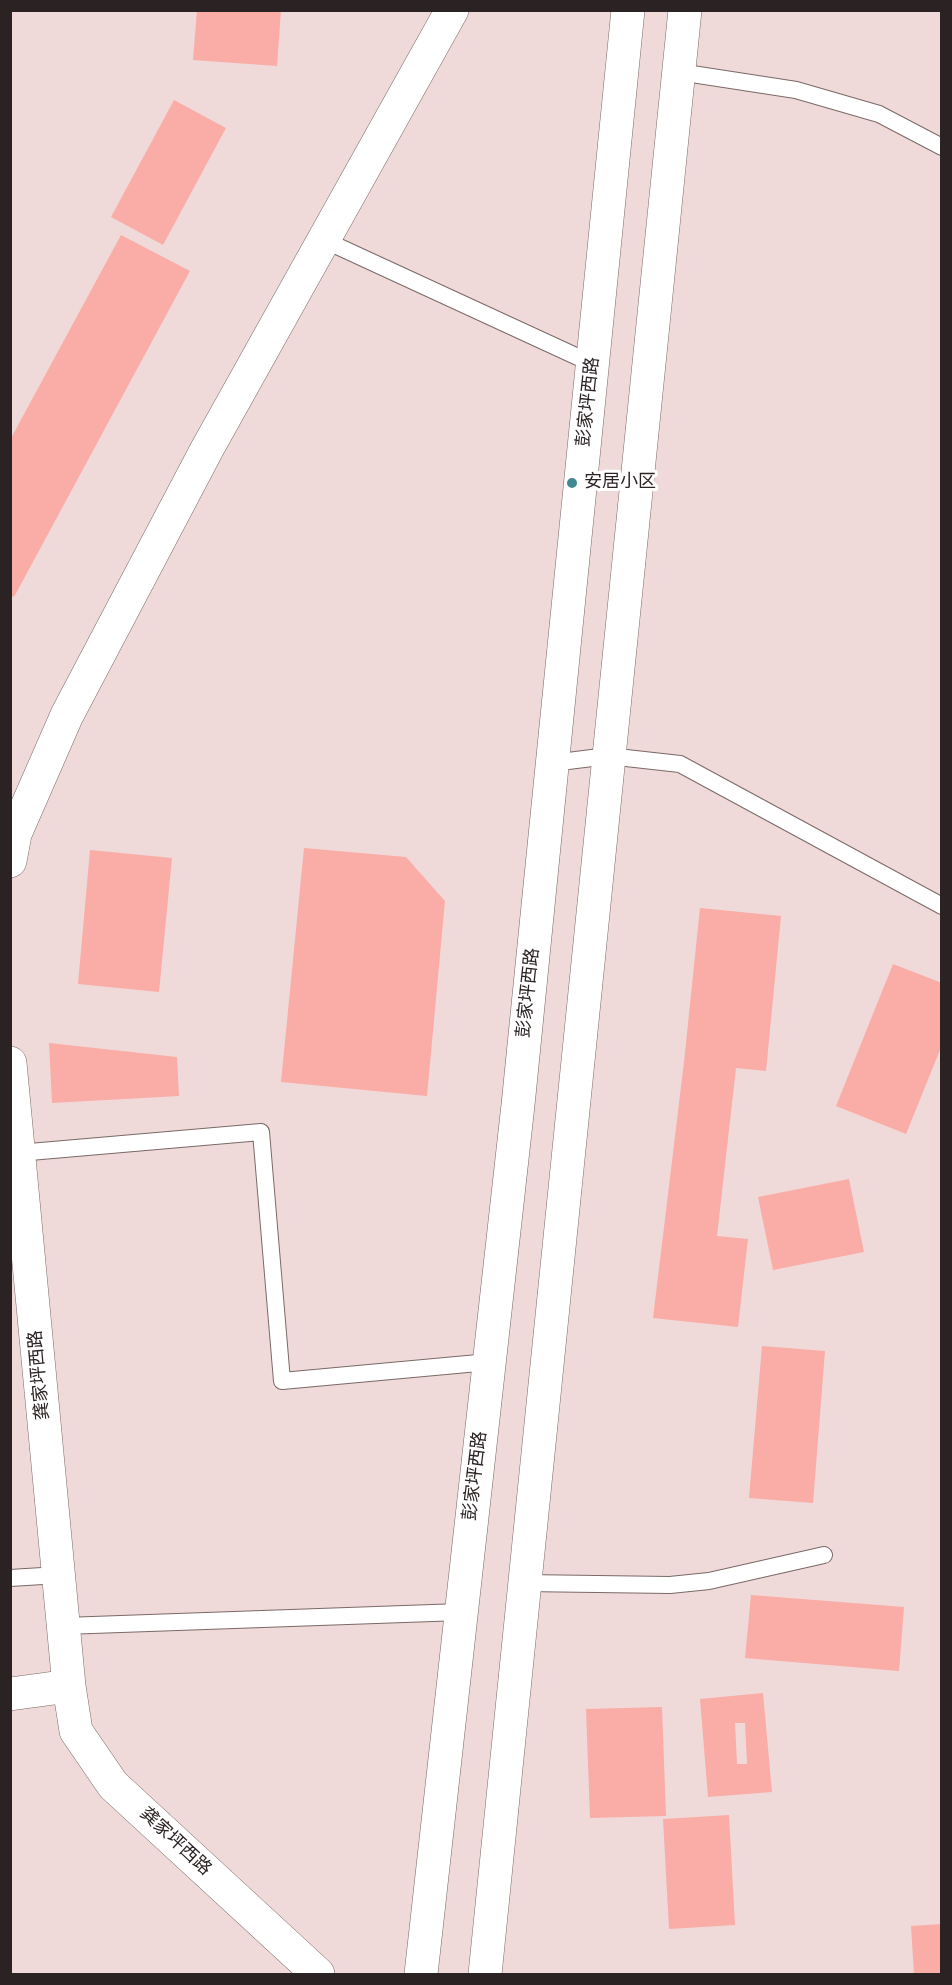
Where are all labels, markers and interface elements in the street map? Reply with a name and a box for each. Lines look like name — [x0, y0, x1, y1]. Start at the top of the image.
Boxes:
street label: 彭家坪西路 — [574, 356, 604, 448]
place label: 安居小区 — [584, 472, 656, 494]
marker: 安居小区 — [565, 476, 579, 490]
street label: 彭家坪西路 — [514, 947, 544, 1039]
street label: 龚家坪西路 — [25, 1329, 55, 1421]
street label: 彭家坪西路 — [460, 1430, 492, 1522]
street label: 龚家坪西路 — [135, 1803, 215, 1881]

